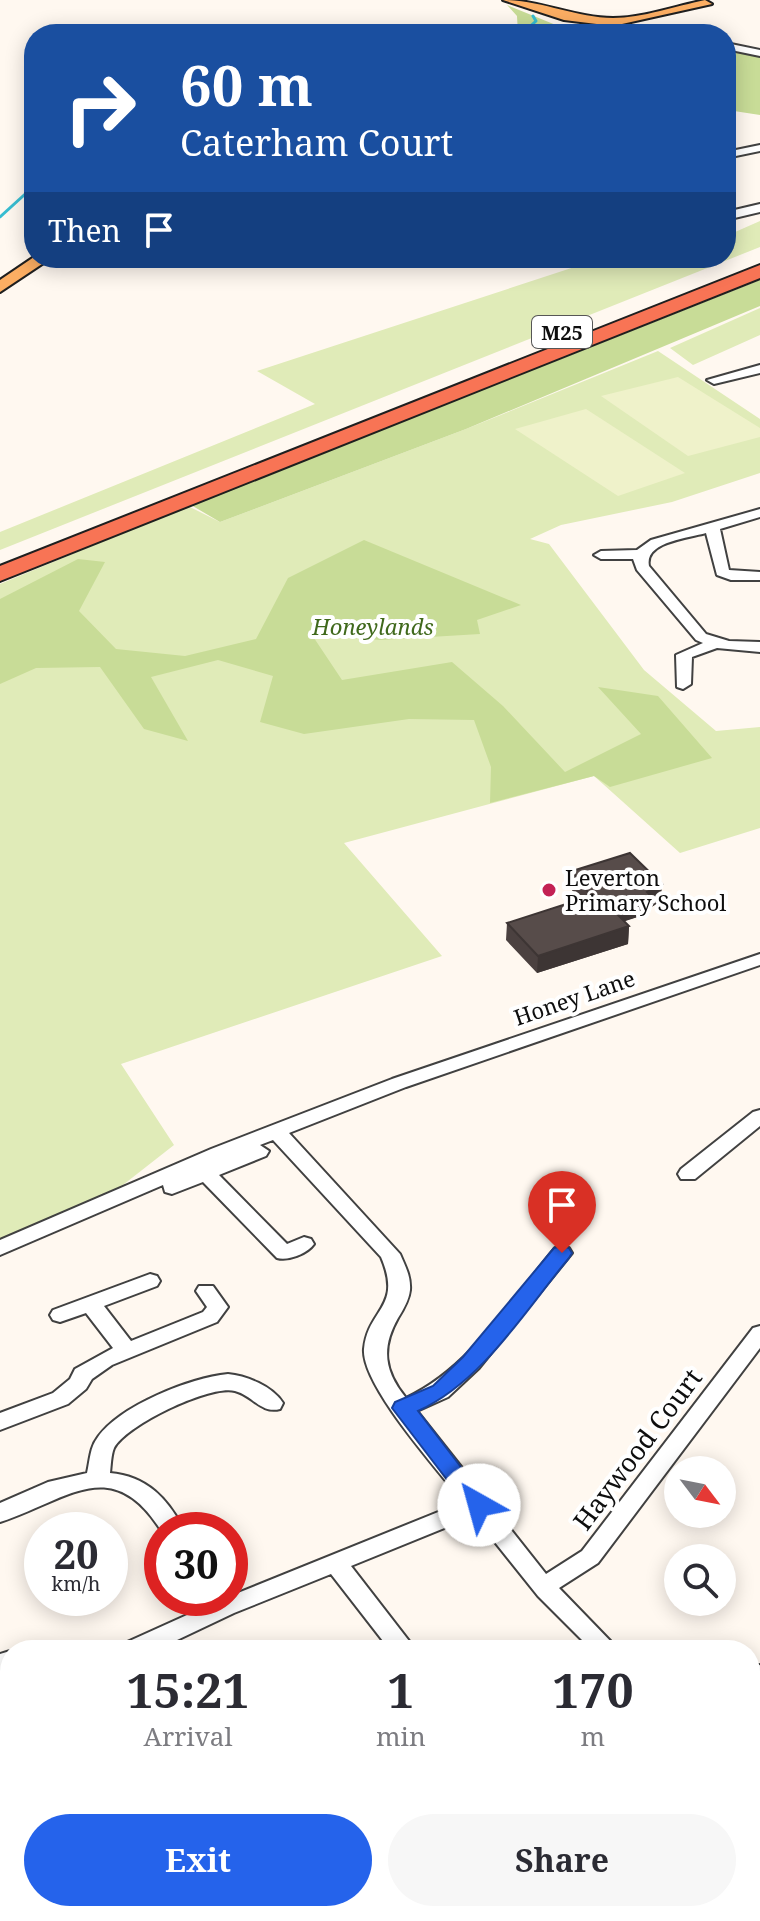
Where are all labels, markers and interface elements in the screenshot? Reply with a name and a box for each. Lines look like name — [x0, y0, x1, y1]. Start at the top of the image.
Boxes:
text: 60 m — [180, 46, 313, 122]
icon: right — [48, 56, 152, 160]
text: Caterham Court — [180, 118, 453, 167]
icon: arrive — [137, 208, 181, 252]
text: Then — [48, 210, 121, 251]
road number: M25 — [532, 316, 592, 348]
park label: Honeylands — [311, 611, 434, 641]
place label: Leverton Primary School — [565, 862, 727, 917]
marker: Leverton Primary School — [540, 881, 558, 899]
street label: Honey Lane — [509, 962, 639, 1032]
pin — [528, 1171, 596, 1253]
icon: arrive — [540, 1183, 584, 1227]
street label: Haywood Court — [564, 1361, 710, 1537]
north arrow — [664, 1456, 736, 1528]
map controls — [664, 1456, 736, 1616]
position arrow — [437, 1463, 521, 1547]
speed limit sign: 30 — [144, 1512, 248, 1616]
text: 20 — [53, 1526, 99, 1581]
button: search — [664, 1544, 736, 1616]
text: km/h — [51, 1570, 101, 1597]
text: 15:21 — [126, 1657, 250, 1722]
text: 1 — [387, 1657, 414, 1722]
text: 170 — [552, 1657, 634, 1722]
text: Arrival — [144, 1718, 232, 1754]
text: min — [376, 1718, 426, 1754]
text: m — [581, 1718, 605, 1754]
button: Exit — [24, 1814, 372, 1906]
button: Share — [388, 1814, 736, 1906]

